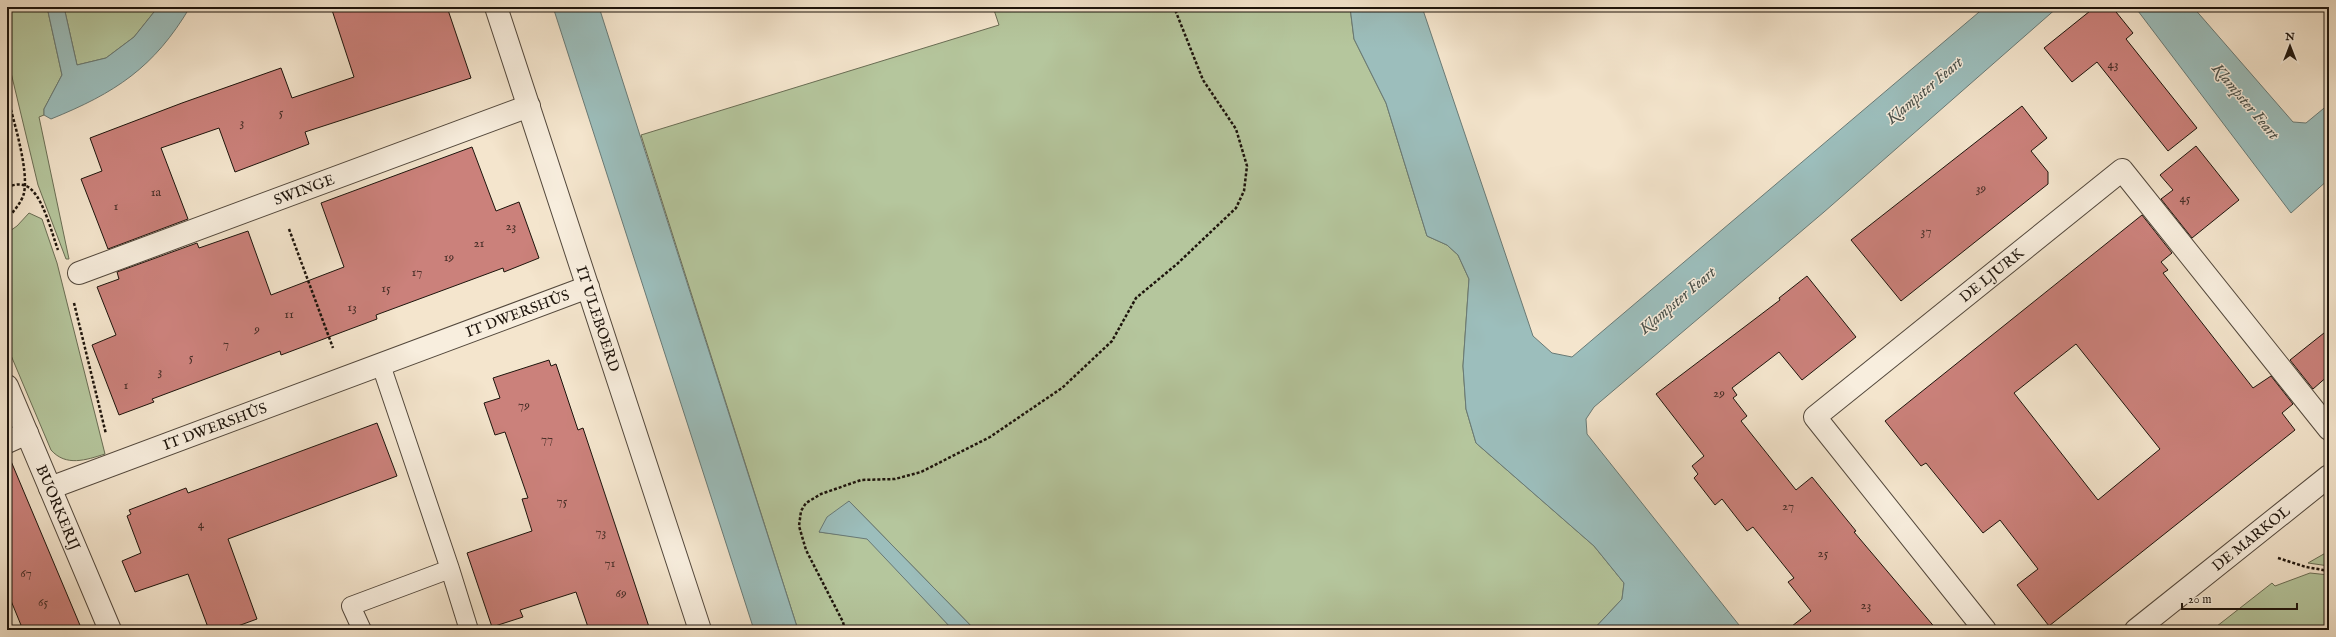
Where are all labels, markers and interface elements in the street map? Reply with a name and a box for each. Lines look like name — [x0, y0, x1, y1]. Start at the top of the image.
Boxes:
north arrow — [2270, 26, 2310, 66]
text: N — [2284, 30, 2295, 44]
water label: Klampster Feart — [1882, 52, 1968, 130]
house number: 43 — [2107, 56, 2119, 73]
water label: Klampster Feart — [2206, 59, 2284, 145]
house number: 5 — [279, 104, 284, 121]
house number: 3 — [240, 114, 245, 131]
street label: SWINGE — [271, 170, 337, 209]
house number: 39 — [1976, 180, 1987, 197]
house number: 1a — [151, 184, 162, 201]
house number: 45 — [2179, 190, 2191, 207]
house number: 1 — [114, 198, 119, 215]
house number: 23 — [506, 218, 517, 235]
house number: 37 — [1921, 223, 1931, 240]
house number: 21 — [474, 235, 485, 252]
street label: DE LJURK — [1956, 243, 2027, 307]
house number: 19 — [444, 249, 455, 266]
water label: Klampster Feart — [1635, 262, 1721, 340]
street label: IT ULEBOERD — [572, 263, 624, 374]
house number: 17 — [412, 264, 422, 281]
house number: 15 — [381, 280, 391, 297]
street label: IT DWERSHÛS — [463, 285, 572, 341]
house number: 13 — [347, 299, 357, 316]
house number: 11 — [284, 306, 294, 323]
house number: 9 — [253, 321, 260, 338]
house number: 7 — [223, 336, 229, 353]
house number: 5 — [189, 349, 194, 366]
house number: 3 — [158, 363, 163, 380]
house number: 1 — [124, 377, 129, 394]
house number: 29 — [1713, 385, 1725, 402]
house number: 79 — [518, 397, 530, 414]
street label: IT DWERSHÛS — [160, 398, 269, 454]
house number: 77 — [541, 431, 553, 448]
street label: BUORKERIJ — [32, 462, 85, 553]
house number: 75 — [557, 493, 568, 510]
house number: 27 — [1782, 498, 1794, 515]
street label: DE MARKOL — [2208, 501, 2294, 575]
house number: 4 — [198, 516, 205, 533]
house number: 73 — [596, 524, 607, 541]
house number: 25 — [1818, 545, 1829, 562]
house number: 71 — [605, 555, 616, 572]
house number: 67 — [20, 565, 32, 582]
house number: 69 — [615, 585, 627, 602]
scale bar — [2182, 585, 2297, 611]
text: 20 m — [2188, 592, 2211, 607]
house number: 65 — [38, 594, 48, 611]
house number: 23 — [1861, 597, 1872, 614]

